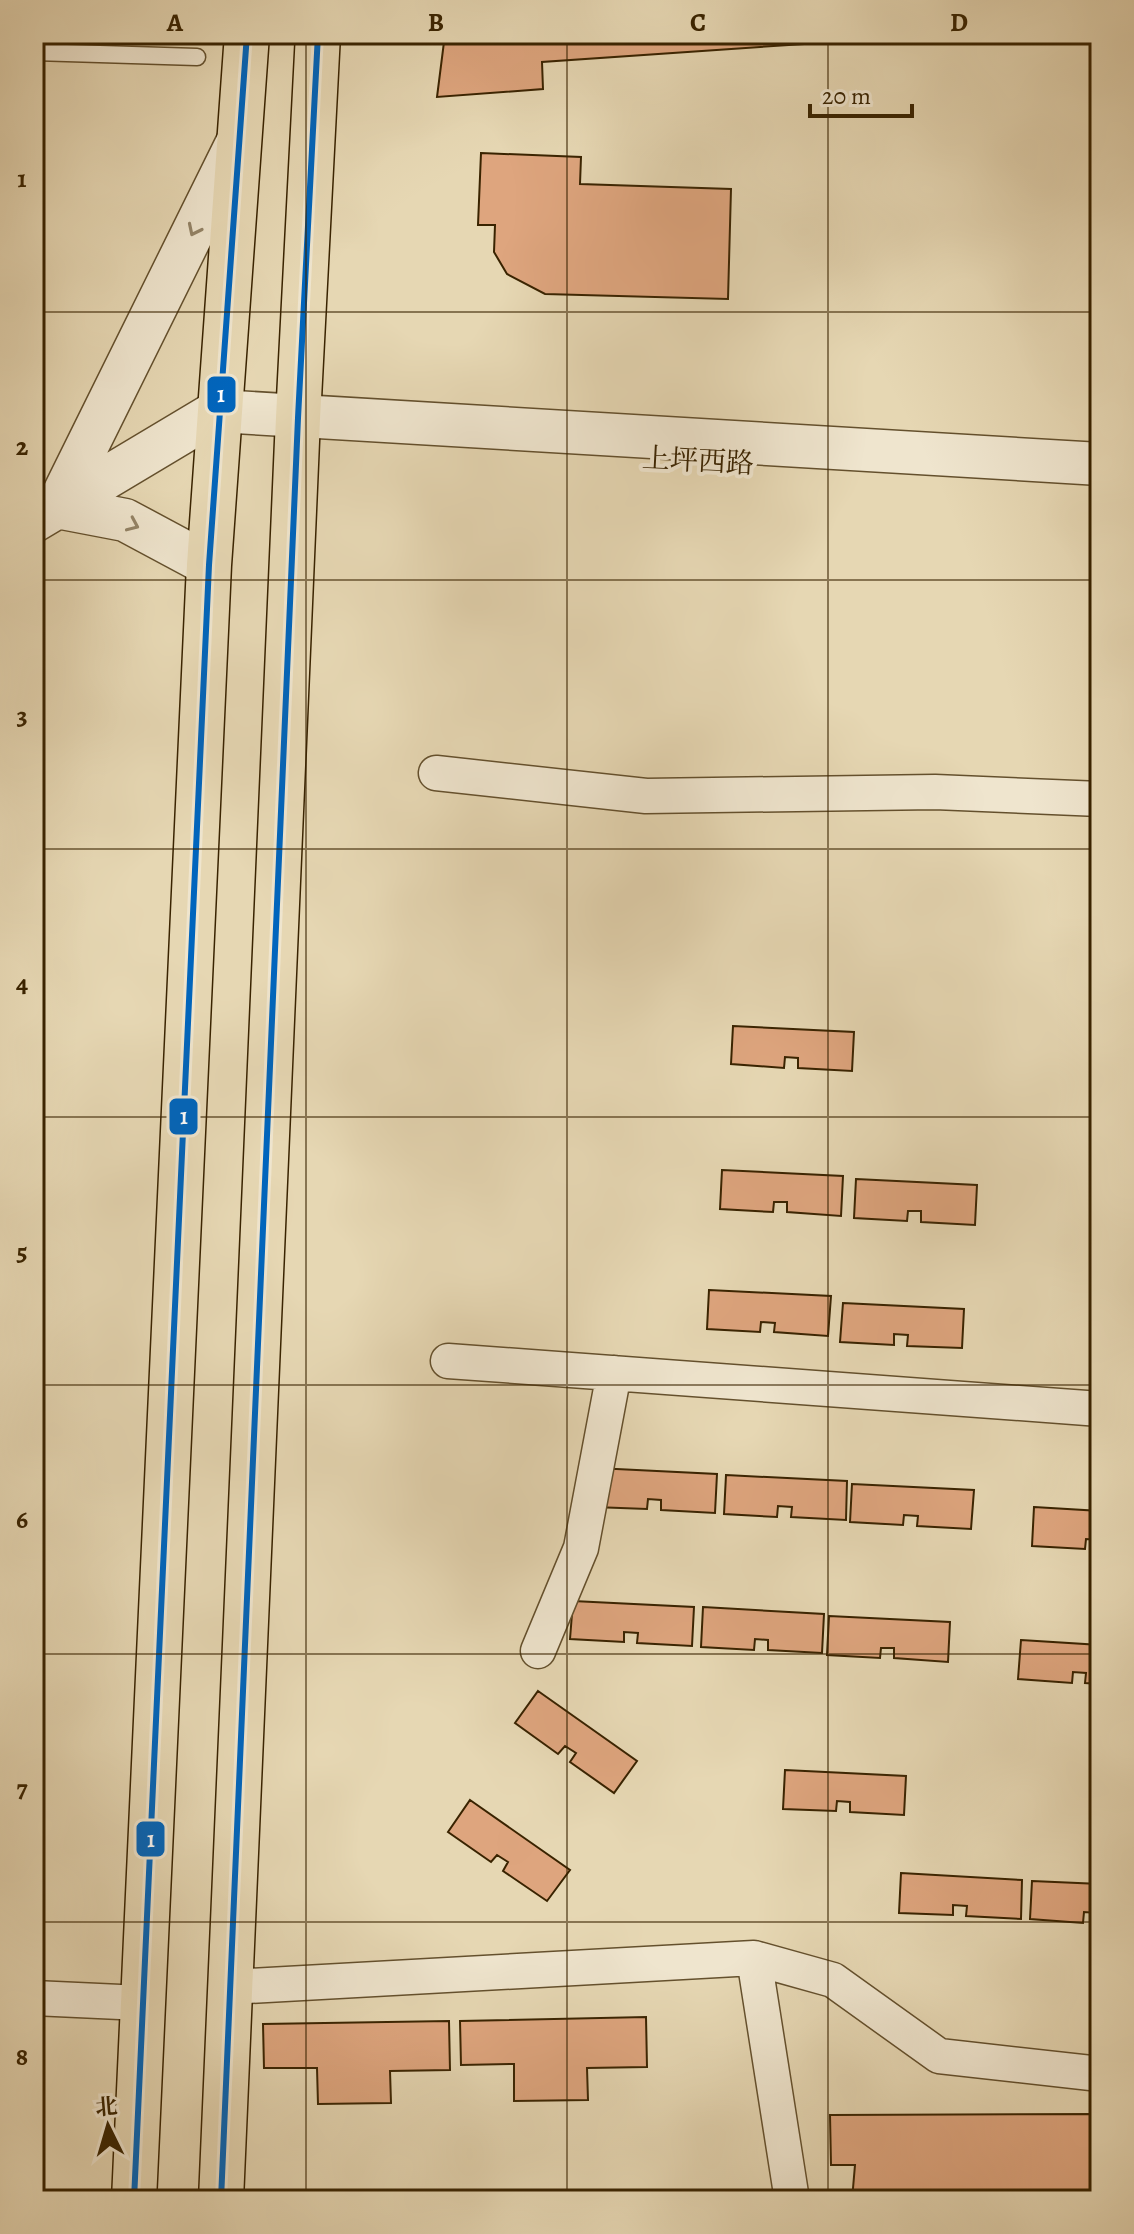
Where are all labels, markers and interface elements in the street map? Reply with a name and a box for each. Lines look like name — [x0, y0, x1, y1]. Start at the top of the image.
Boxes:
text: A — [166, 5, 184, 40]
text: B — [428, 5, 444, 40]
text: C — [690, 5, 706, 40]
text: D — [950, 5, 968, 40]
scale bar — [810, 68, 912, 118]
text: 20 m — [822, 80, 871, 112]
text: 1 — [17, 161, 27, 196]
one-way arrow — [188, 221, 204, 236]
line badge: 1 — [206, 375, 237, 414]
text: 1 — [217, 380, 225, 410]
text: 2 — [16, 429, 29, 464]
street label: 上坪西路 — [641, 439, 755, 483]
one-way arrow — [124, 515, 139, 531]
text: 3 — [16, 698, 28, 733]
text: 4 — [16, 966, 28, 1001]
line badge: 1 — [168, 1097, 199, 1136]
text: 1 — [180, 1102, 188, 1132]
text: 5 — [16, 1234, 28, 1269]
text: 6 — [16, 1502, 28, 1537]
text: 7 — [16, 1771, 28, 1806]
line badge: 1 — [135, 1820, 166, 1858]
text: 1 — [147, 1825, 155, 1855]
text: 8 — [16, 2039, 28, 2074]
north arrow — [68, 2086, 148, 2166]
text: 北 — [94, 2091, 119, 2123]

